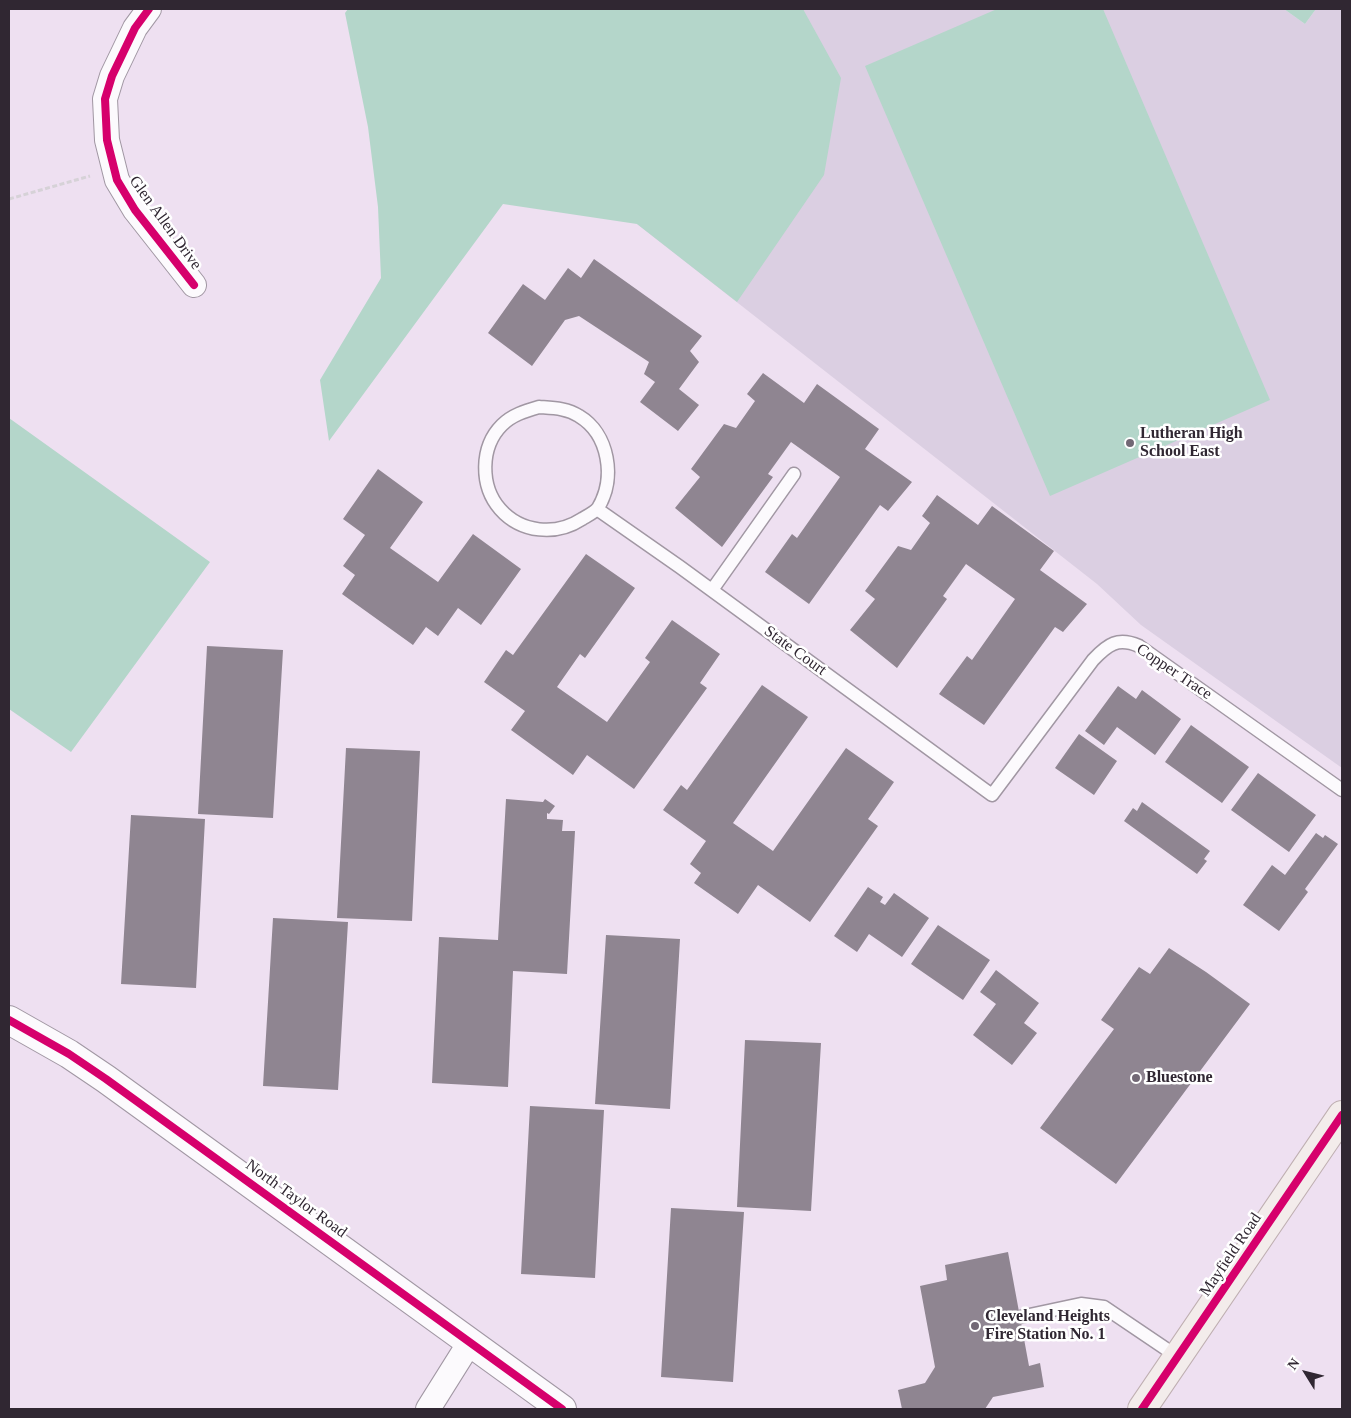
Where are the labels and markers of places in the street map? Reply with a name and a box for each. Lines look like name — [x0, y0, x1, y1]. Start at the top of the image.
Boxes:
place label: Lutheran High School East — [1140, 424, 1243, 462]
marker: Lutheran High School East — [1124, 437, 1136, 449]
place label: Bluestone — [1146, 1068, 1213, 1088]
marker: Bluestone — [1130, 1072, 1142, 1084]
place label: Cleveland Heights Fire Station No. 1 — [985, 1307, 1110, 1345]
marker: Cleveland Heights Fire Station No. 1 — [969, 1320, 981, 1332]

